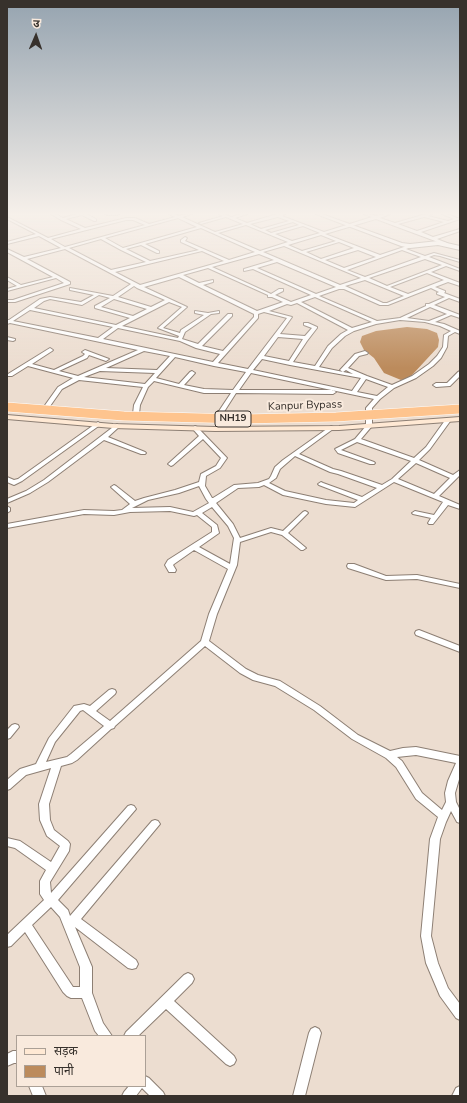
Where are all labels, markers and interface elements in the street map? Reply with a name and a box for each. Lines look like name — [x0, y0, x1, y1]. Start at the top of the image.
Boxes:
north arrow — [16, 16, 56, 56]
text: उ — [33, 16, 40, 31]
street label: Kanpur Bypass — [268, 398, 342, 414]
road number: NH19 — [215, 411, 251, 427]
legend — [16, 1035, 146, 1087]
text: सड़क — [54, 1043, 78, 1059]
text: पानी — [54, 1063, 74, 1079]

